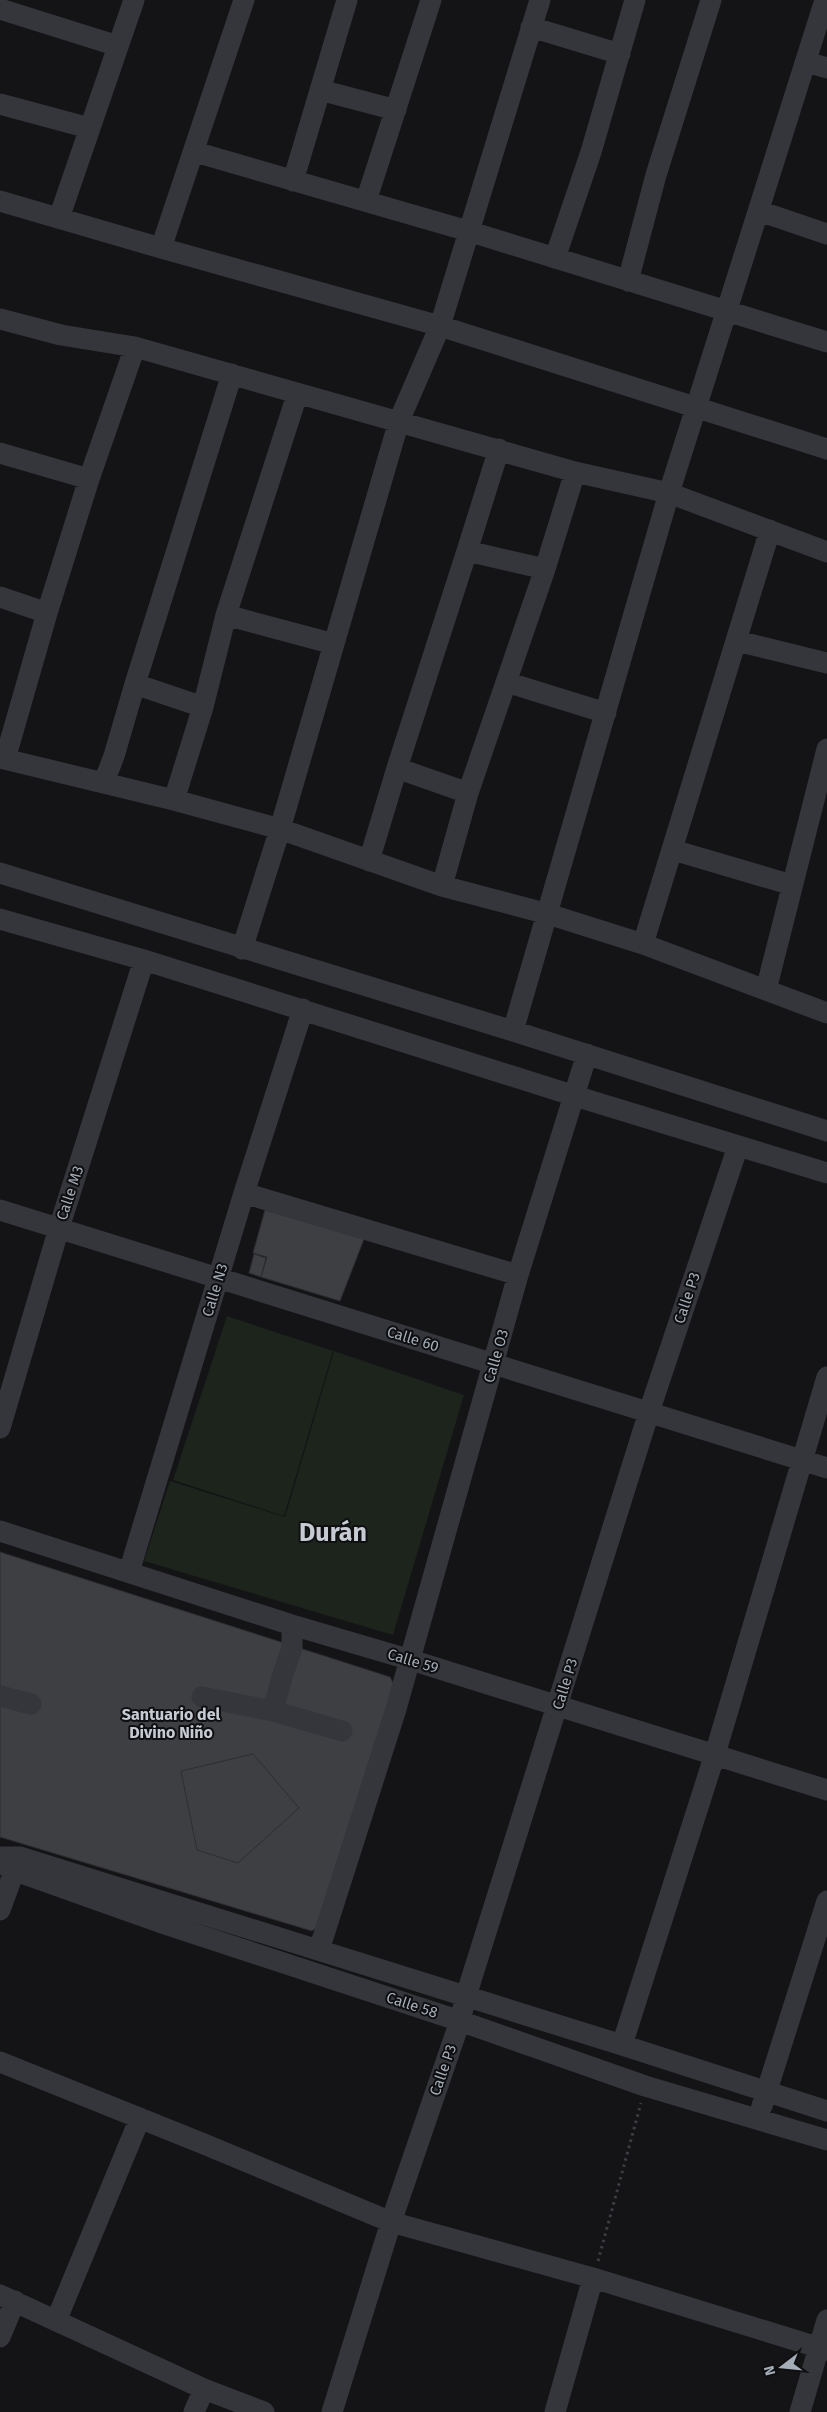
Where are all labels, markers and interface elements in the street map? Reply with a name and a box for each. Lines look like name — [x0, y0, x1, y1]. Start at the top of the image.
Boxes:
street label: Calle M3 — [53, 1163, 87, 1223]
street label: Calle N3 — [198, 1261, 232, 1319]
street label: Calle P3 — [670, 1270, 704, 1326]
street label: Calle 60 — [385, 1323, 441, 1355]
street label: Calle O3 — [480, 1327, 512, 1385]
district label: Durán — [299, 1518, 367, 1548]
street label: Calle 59 — [385, 1645, 441, 1677]
street label: Calle P3 — [549, 1656, 581, 1712]
district label: Santuario del Divino Niño — [122, 1705, 220, 1742]
street label: Calle 58 — [384, 1988, 440, 2022]
street label: Calle P3 — [426, 2042, 460, 2098]
north arrow — [757, 2342, 807, 2392]
text: N — [761, 2364, 779, 2377]

